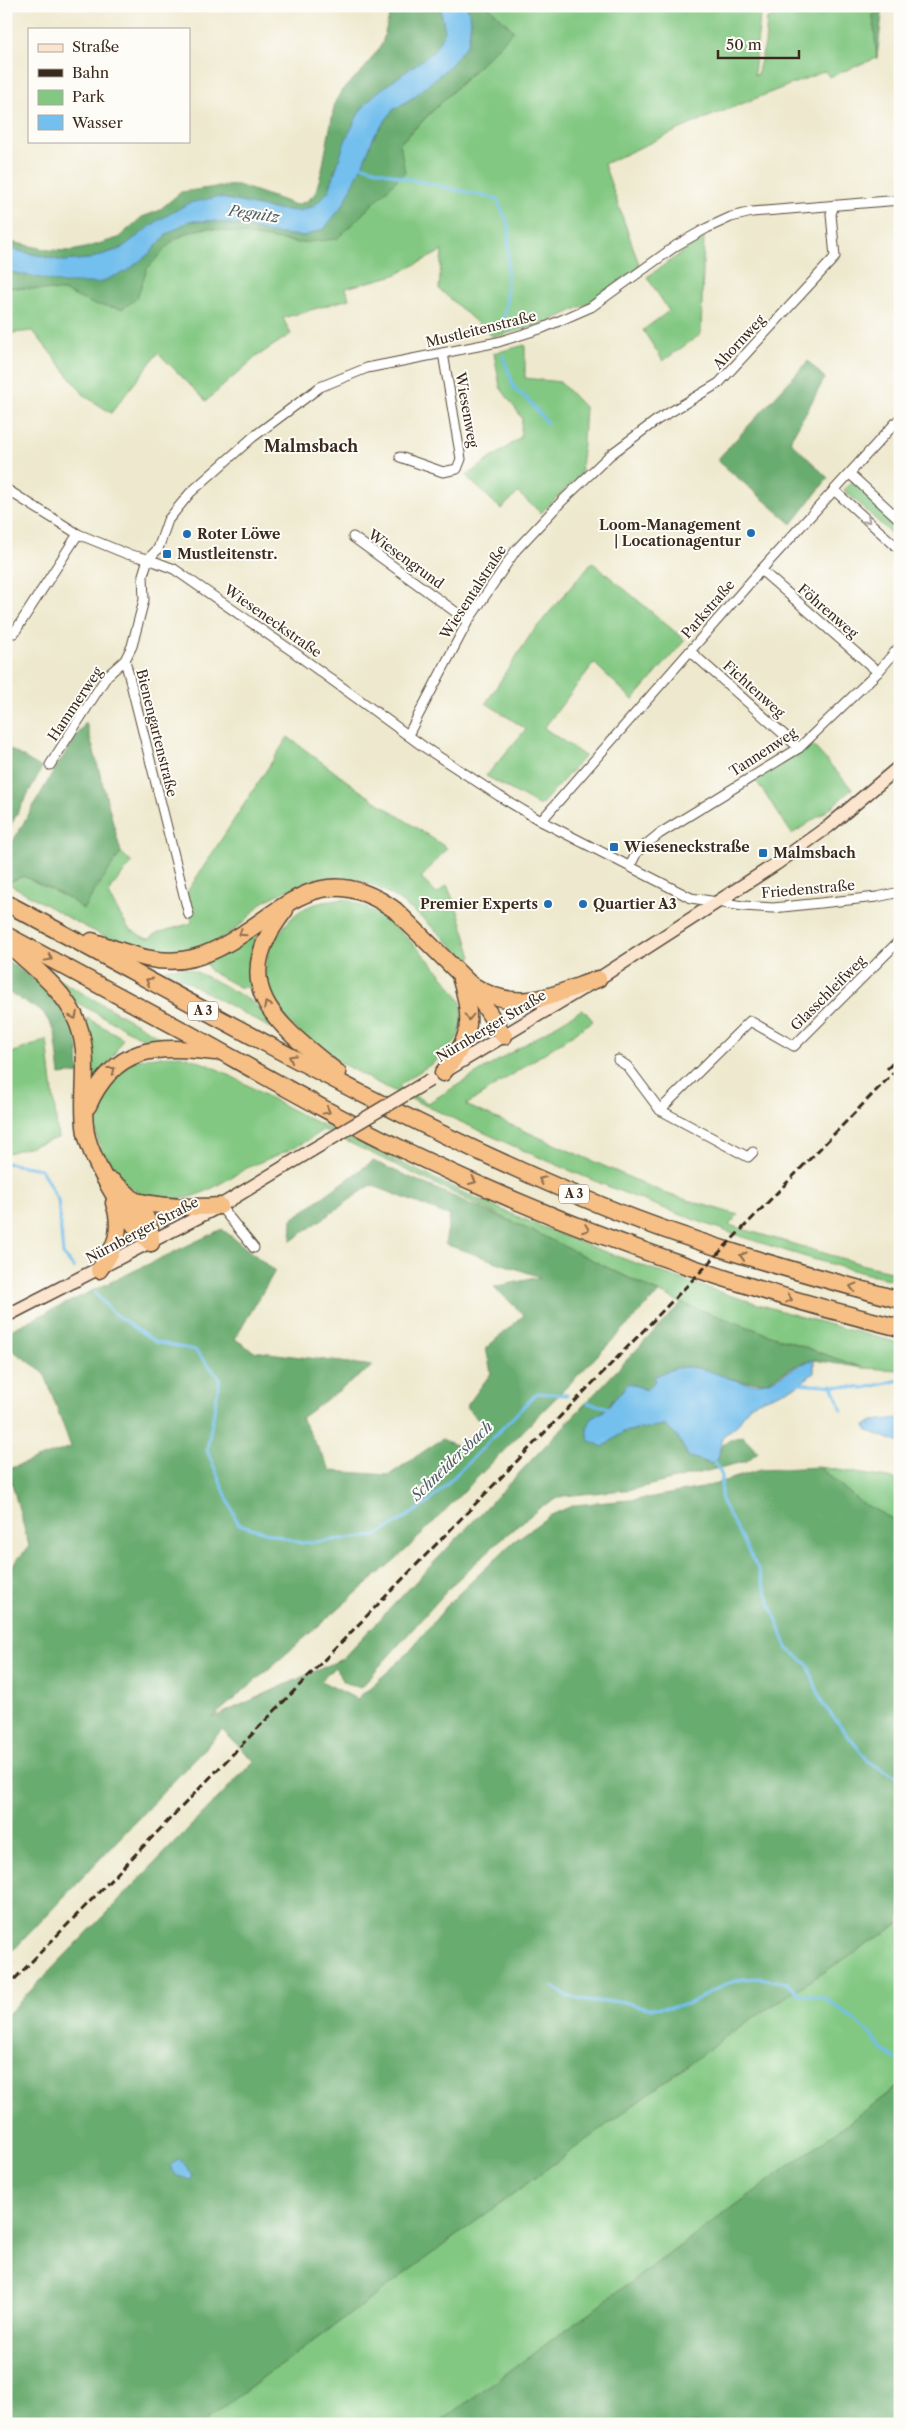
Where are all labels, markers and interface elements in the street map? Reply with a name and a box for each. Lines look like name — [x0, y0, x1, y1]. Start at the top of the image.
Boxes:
legend — [28, 28, 190, 142]
scale bar — [718, 28, 800, 60]
text: 50 m — [726, 35, 762, 54]
text: Straße — [72, 37, 119, 56]
text: Bahn — [72, 63, 110, 82]
text: Park — [72, 87, 106, 106]
text: Wasser — [71, 113, 123, 132]
water label: Pegnitz — [227, 200, 282, 227]
street label: Mustleitenstraße — [424, 307, 538, 351]
street label: Ahornweg — [708, 310, 769, 374]
street label: Wiesenweg — [451, 370, 483, 450]
district label: Malmsbach — [264, 436, 358, 456]
one-way arrow — [862, 514, 871, 523]
place label: Loom-Management | Locationagentur — [599, 516, 741, 550]
place label: Roter Löwe — [197, 525, 280, 543]
street label: Wiesengrund — [364, 525, 448, 593]
marker: Loom-Management | Locationagentur — [745, 527, 757, 539]
marker: Roter Löwe — [181, 528, 193, 540]
street label: Wiesentalstraße — [435, 542, 510, 643]
place label: Mustleitenstr. — [177, 545, 277, 563]
marker: Mustleitenstr. — [161, 548, 173, 560]
street label: Parkstraße — [678, 576, 739, 642]
street label: Wieseneckstraße — [220, 580, 325, 661]
street label: Föhrenweg — [794, 580, 862, 643]
street label: Fichtenweg — [719, 657, 789, 722]
street label: Hammerweg — [44, 663, 107, 744]
street label: Bienengartenstraße — [132, 667, 182, 799]
street label: Tannenweg — [726, 723, 801, 780]
place label: Wieseneckstraße — [623, 838, 750, 856]
marker: Wieseneckstraße — [608, 841, 620, 853]
place label: Malmsbach — [773, 844, 856, 862]
marker: Malmsbach — [757, 847, 769, 859]
street label: Friedenstraße — [760, 876, 856, 902]
place label: Premier Experts — [420, 895, 538, 913]
place label: Quartier A3 — [593, 895, 677, 913]
marker: Premier Experts — [542, 898, 554, 910]
marker: Quartier A3 — [577, 898, 589, 910]
one-way arrow — [238, 927, 247, 936]
street label: Glasschleifweg — [787, 951, 870, 1034]
one-way arrow — [44, 952, 53, 962]
one-way arrow — [145, 977, 154, 987]
street label: Nürnberger Straße — [433, 986, 549, 1066]
road number: A 3 — [188, 1001, 218, 1020]
one-way arrow — [263, 1001, 273, 1010]
one-way arrow — [68, 1011, 78, 1020]
one-way arrow — [464, 1014, 474, 1022]
one-way arrow — [289, 1054, 298, 1064]
one-way arrow — [106, 1067, 115, 1075]
one-way arrow — [322, 1105, 331, 1115]
one-way arrow — [468, 1175, 477, 1186]
one-way arrow — [538, 1175, 547, 1186]
road number: A 3 — [559, 1184, 589, 1204]
street label: Nürnberger Straße — [83, 1193, 202, 1267]
one-way arrow — [581, 1223, 590, 1233]
one-way arrow — [740, 1251, 748, 1261]
one-way arrow — [849, 1283, 857, 1293]
one-way arrow — [785, 1293, 793, 1303]
water label: Schneidersbach — [406, 1417, 496, 1505]

